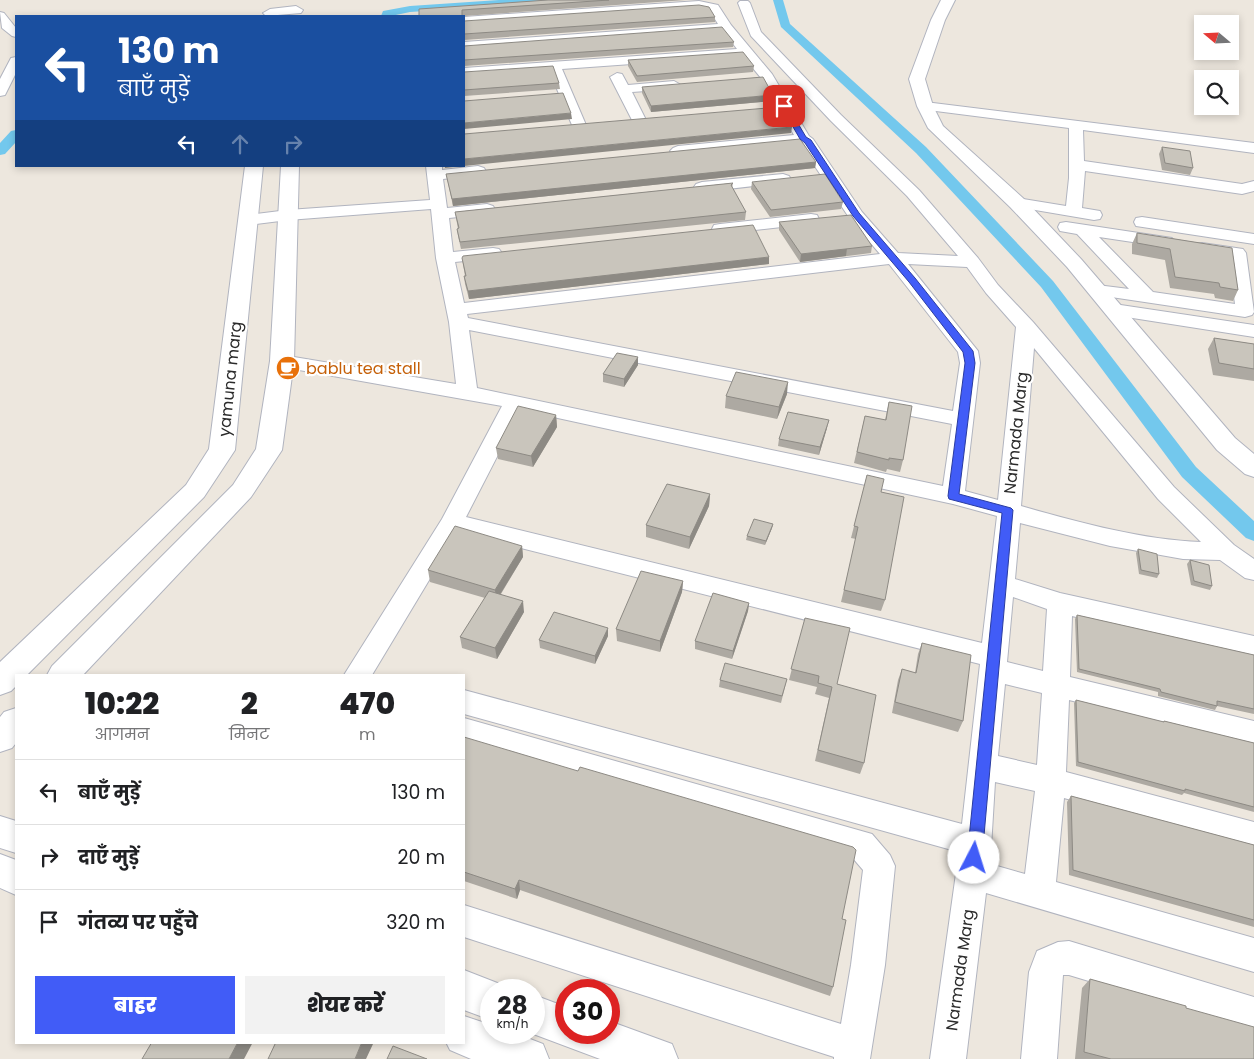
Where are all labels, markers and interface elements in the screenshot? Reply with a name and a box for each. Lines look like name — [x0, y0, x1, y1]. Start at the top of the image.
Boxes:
north arrow — [1194, 15, 1239, 60]
map controls — [1194, 15, 1239, 115]
text: 130 m — [118, 26, 220, 75]
icon: left — [35, 35, 100, 100]
button: search — [1194, 70, 1239, 115]
text: बाएँ मुड़ें — [118, 73, 190, 104]
pin — [763, 85, 805, 127]
icon: arrive — [770, 92, 798, 120]
icon: left — [173, 130, 201, 158]
icon: ahead — [226, 130, 254, 158]
icon: right — [279, 130, 307, 158]
street label: yamuna marg — [213, 320, 247, 438]
cafe icon: bablu tea stall — [275, 355, 301, 381]
place label: bablu tea stall — [306, 357, 421, 380]
street label: Narmada Marg — [998, 371, 1034, 495]
text: 10:22 — [85, 682, 159, 725]
text: 2 — [241, 682, 258, 725]
text: 470 — [339, 682, 395, 725]
text: आगमन — [95, 723, 150, 746]
text: मिनट — [229, 723, 269, 746]
text: m — [359, 723, 375, 746]
icon: left — [35, 778, 63, 806]
text: बाएँ मुड़ें — [78, 779, 140, 806]
text: 130 m — [391, 779, 445, 806]
position arrow — [947, 831, 999, 883]
icon: right — [35, 843, 63, 871]
text: दाएँ मुड़ें — [78, 844, 139, 871]
text: 20 m — [397, 844, 445, 871]
icon: arrive — [35, 908, 63, 936]
street label: Narmada Marg — [940, 908, 980, 1032]
text: गंतव्य पर पहुँचे — [78, 909, 198, 936]
text: 320 m — [386, 909, 445, 936]
button: बाहर — [35, 976, 235, 1034]
button: शेयर करें — [245, 976, 445, 1034]
speed limit sign: 30 — [555, 979, 620, 1044]
text: 28 — [497, 988, 528, 1023]
text: km/h — [497, 1015, 528, 1032]

